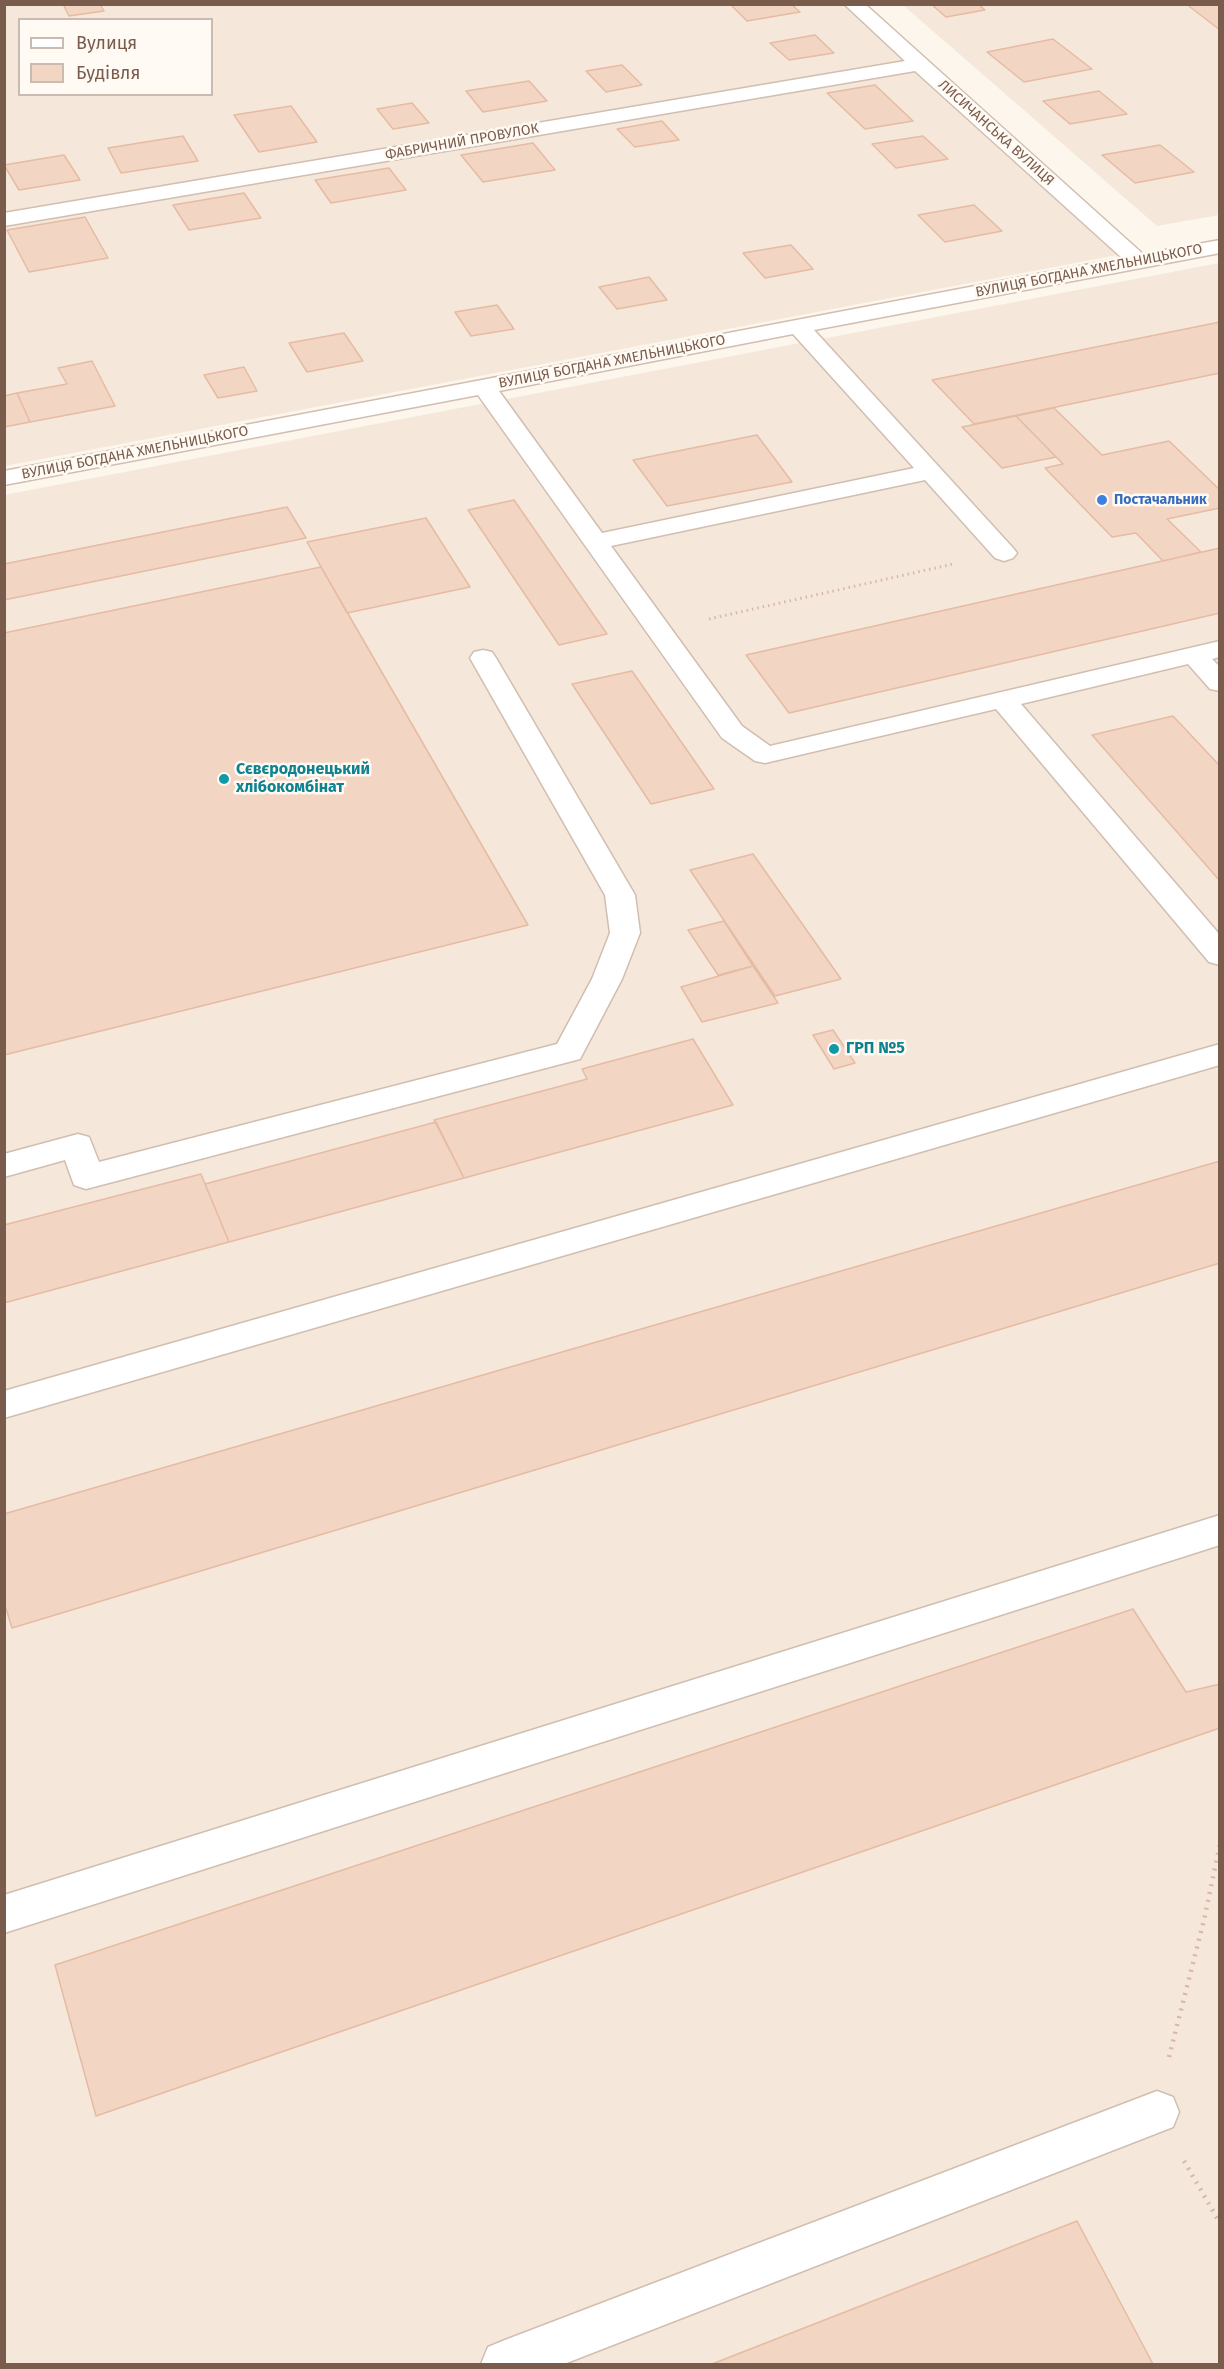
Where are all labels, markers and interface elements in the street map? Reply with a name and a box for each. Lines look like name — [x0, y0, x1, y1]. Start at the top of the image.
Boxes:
legend — [18, 18, 213, 96]
text: Вулиця — [76, 32, 137, 54]
text: Будівля — [76, 62, 140, 84]
street label: ЛИСИЧАНСЬКА ВУЛИЦЯ — [935, 77, 1057, 189]
street label: ФАБРИЧНИЙ ПРОВУЛОК — [384, 120, 540, 164]
street label: ВУЛИЦЯ БОГДАНА ХМЕЛЬНИЦЬКОГО — [974, 241, 1204, 301]
street label: ВУЛИЦЯ БОГДАНА ХМЕЛЬНИЦЬКОГО — [497, 332, 727, 392]
street label: ВУЛИЦЯ БОГДАНА ХМЕЛЬНИЦЬКОГО — [20, 423, 250, 483]
place label: Постачальник — [1114, 492, 1207, 508]
marker: Постачальник — [1095, 493, 1109, 507]
place label: Сєвєродонецький хлібокомбінат — [236, 760, 370, 798]
marker: Сєвєродонецький хлібокомбінат — [217, 772, 231, 786]
place label: ГРП №5 — [846, 1039, 905, 1059]
marker: ГРП №5 — [827, 1042, 841, 1056]

